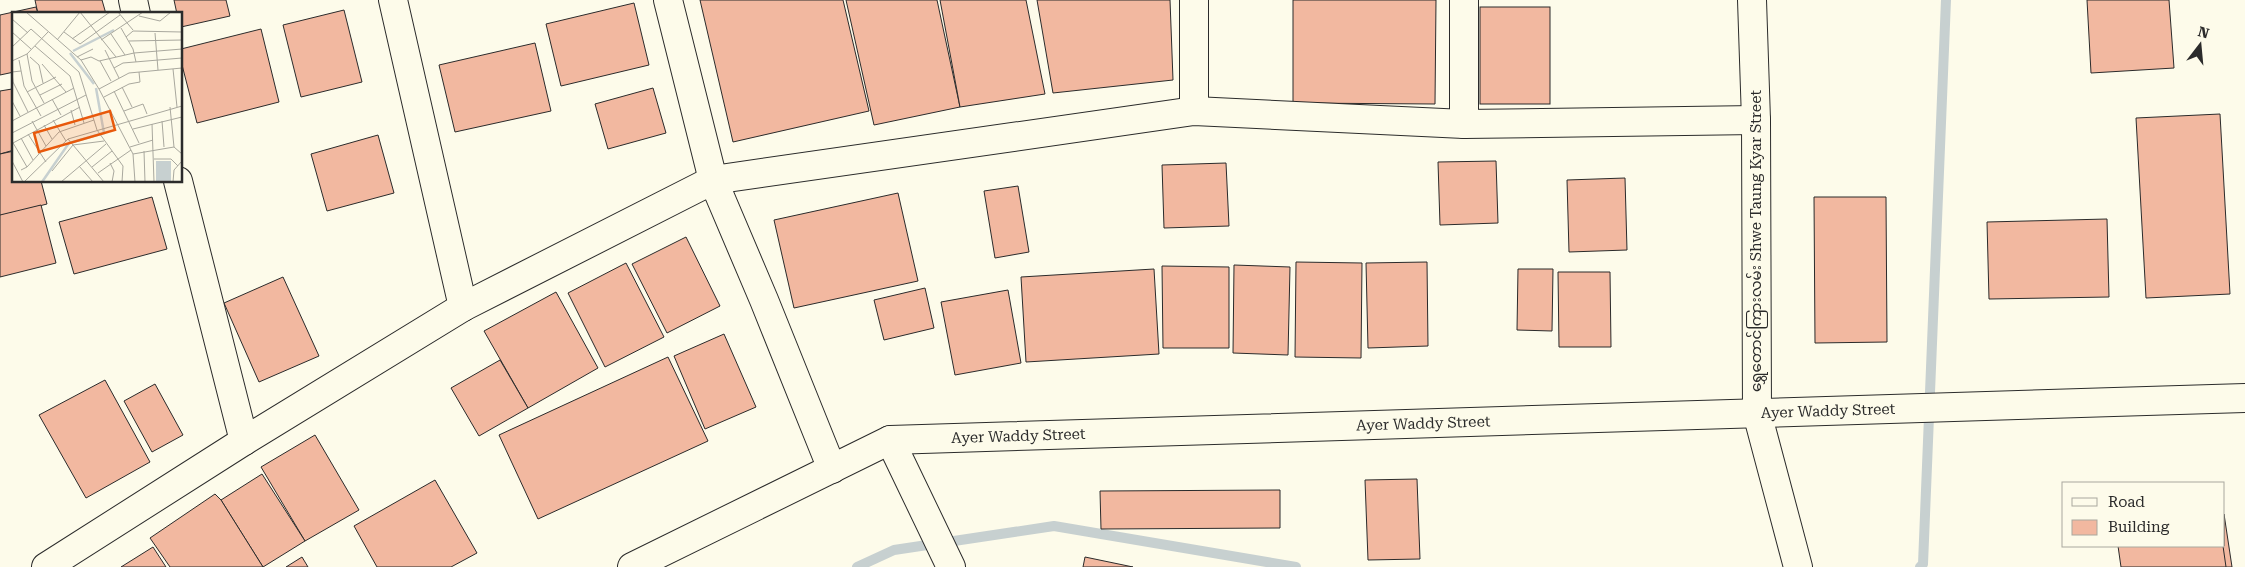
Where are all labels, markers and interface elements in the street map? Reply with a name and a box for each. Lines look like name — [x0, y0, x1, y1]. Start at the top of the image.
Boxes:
inset map — [12, 12, 182, 182]
north arrow — [2175, 20, 2225, 70]
text: N — [2196, 23, 2211, 42]
street label: ရွှေတောင်ကြားလမ်း Shwe Taung Kyar Street — [1746, 90, 1768, 392]
street label: Ayer Waddy Street — [1761, 400, 1896, 422]
street label: Ayer Waddy Street — [1356, 412, 1491, 435]
street label: Ayer Waddy Street — [951, 425, 1086, 447]
legend — [2062, 482, 2225, 547]
text: Road — [2108, 493, 2145, 511]
text: Building — [2108, 518, 2170, 536]

